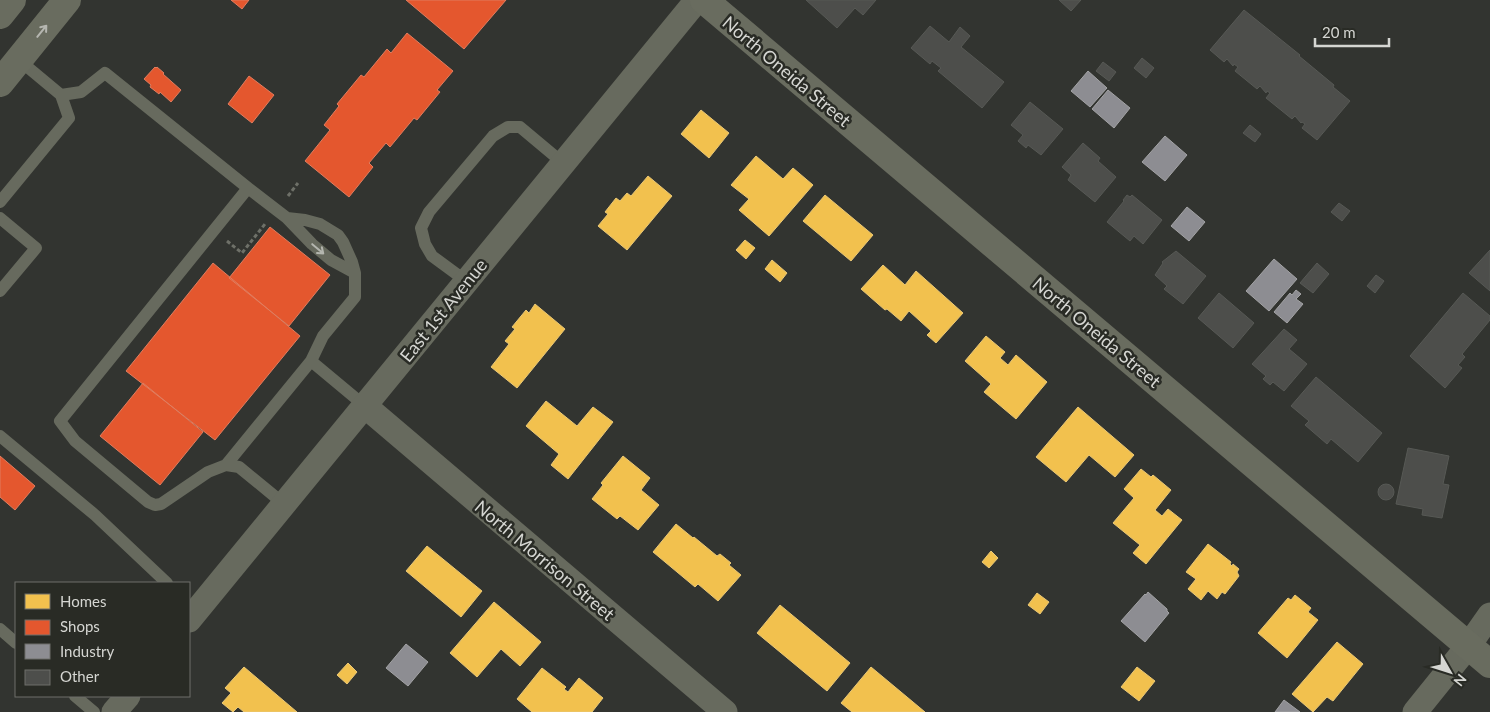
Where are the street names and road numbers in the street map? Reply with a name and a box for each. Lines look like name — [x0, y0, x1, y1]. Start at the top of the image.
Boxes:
street label: North Oneida Street — [718, 11, 856, 131]
street label: East 1st Avenue — [395, 254, 491, 366]
street label: North Oneida Street — [1028, 272, 1166, 392]
street label: North Morrison Street — [471, 495, 620, 625]

